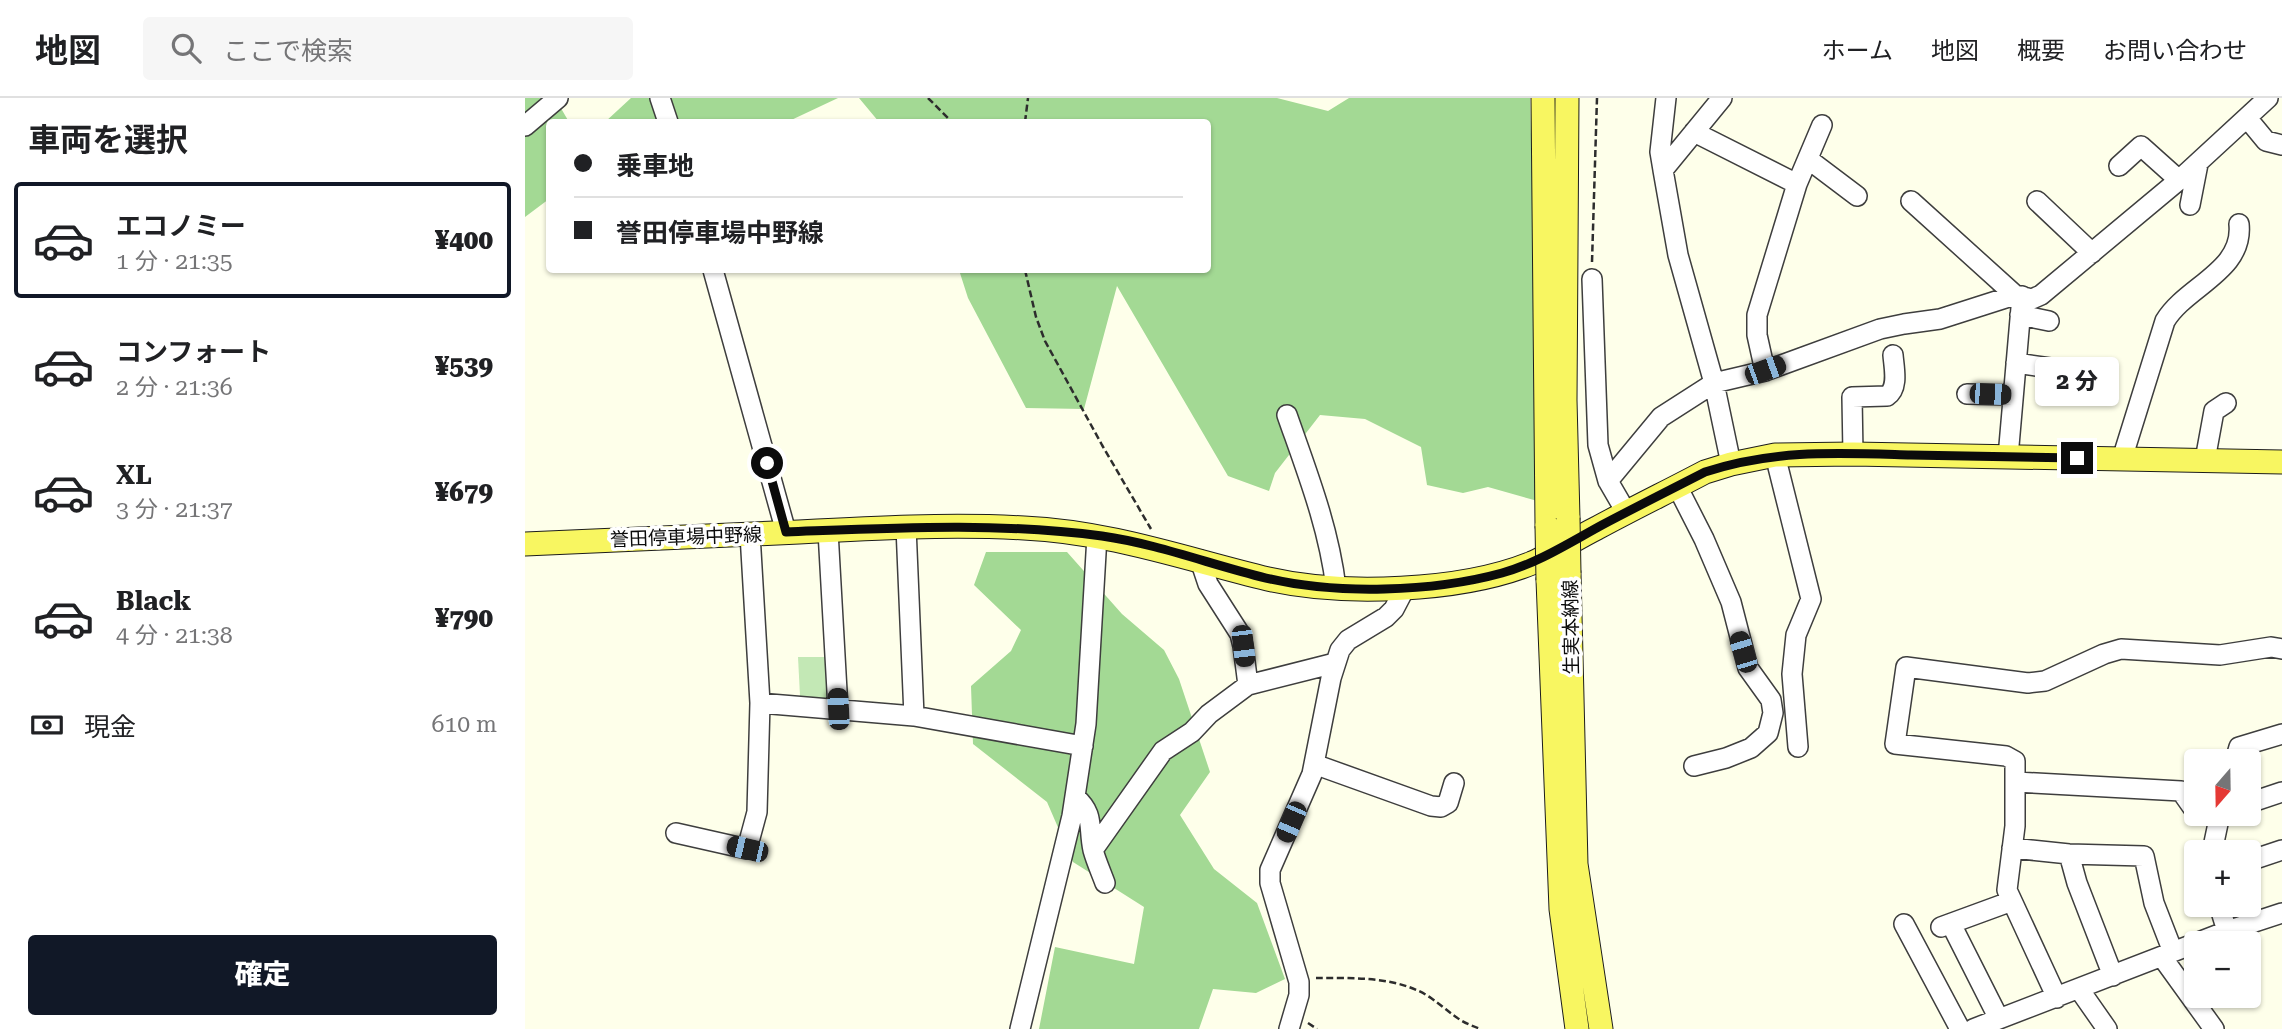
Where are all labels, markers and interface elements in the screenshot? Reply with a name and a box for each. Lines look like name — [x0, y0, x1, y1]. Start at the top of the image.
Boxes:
search box — [143, 17, 633, 80]
icon: search — [167, 29, 205, 67]
text: 地図 — [35, 31, 101, 70]
text: ここで検索 — [223, 36, 353, 66]
text: ホーム — [1822, 37, 1893, 65]
text: 地図 — [1931, 37, 1979, 65]
text: 概要 — [2017, 37, 2065, 65]
text: お問い合わせ — [2103, 37, 2247, 65]
text: 車両を選択 — [28, 121, 188, 159]
text: 乗車地 — [616, 151, 694, 181]
icon: car — [32, 209, 95, 272]
text: エコノミー — [116, 211, 246, 241]
text: 誉田停車場中野線 — [616, 218, 824, 248]
text: ¥400 — [435, 225, 493, 255]
text: 1 分 · 21:35 — [116, 248, 233, 275]
icon: car — [32, 335, 95, 398]
text: コンフォート — [116, 337, 271, 367]
text: ¥539 — [435, 351, 493, 381]
car — [1742, 353, 1789, 387]
callout: 2 分 — [2035, 356, 2119, 406]
text: 2 分 — [2056, 368, 2098, 395]
text: 2 分 · 21:36 — [116, 374, 233, 401]
car — [1969, 383, 2012, 405]
route end — [2061, 442, 2093, 474]
route start — [751, 447, 783, 479]
text: XL — [116, 460, 152, 490]
icon: car — [32, 461, 95, 524]
text: ¥679 — [435, 477, 493, 507]
text: 3 分 · 21:37 — [116, 496, 233, 523]
street label: 誉田停車場中野線 — [610, 523, 762, 551]
street label: 生実本納線 — [1559, 579, 1583, 675]
text: Black — [116, 586, 191, 616]
icon: car — [32, 587, 95, 650]
text: ¥790 — [435, 603, 493, 633]
text: 4 分 · 21:38 — [116, 622, 233, 649]
car — [1231, 624, 1256, 668]
car — [1727, 629, 1760, 675]
car — [827, 687, 850, 731]
icon: cash — [28, 706, 66, 744]
text: 610 m — [432, 711, 497, 738]
text: 現金 — [84, 712, 136, 742]
north arrow — [2184, 749, 2261, 826]
map controls — [2184, 749, 2261, 1008]
car — [1274, 799, 1309, 845]
car — [725, 834, 770, 864]
button: + — [2184, 840, 2261, 917]
button: − — [2184, 931, 2261, 1008]
button: 確定 — [28, 935, 497, 1015]

